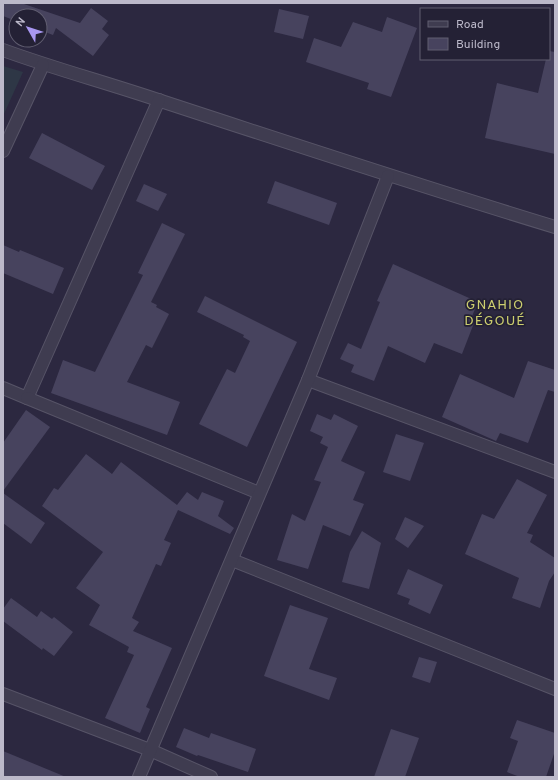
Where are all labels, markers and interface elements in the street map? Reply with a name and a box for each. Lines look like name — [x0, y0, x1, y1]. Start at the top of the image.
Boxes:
north arrow — [8, 8, 48, 48]
legend — [420, 8, 550, 60]
text: N — [13, 15, 29, 30]
text: Road — [456, 17, 484, 33]
text: Building — [456, 37, 500, 53]
district label: GNAHIO DÉGOUÉ — [464, 297, 526, 330]

